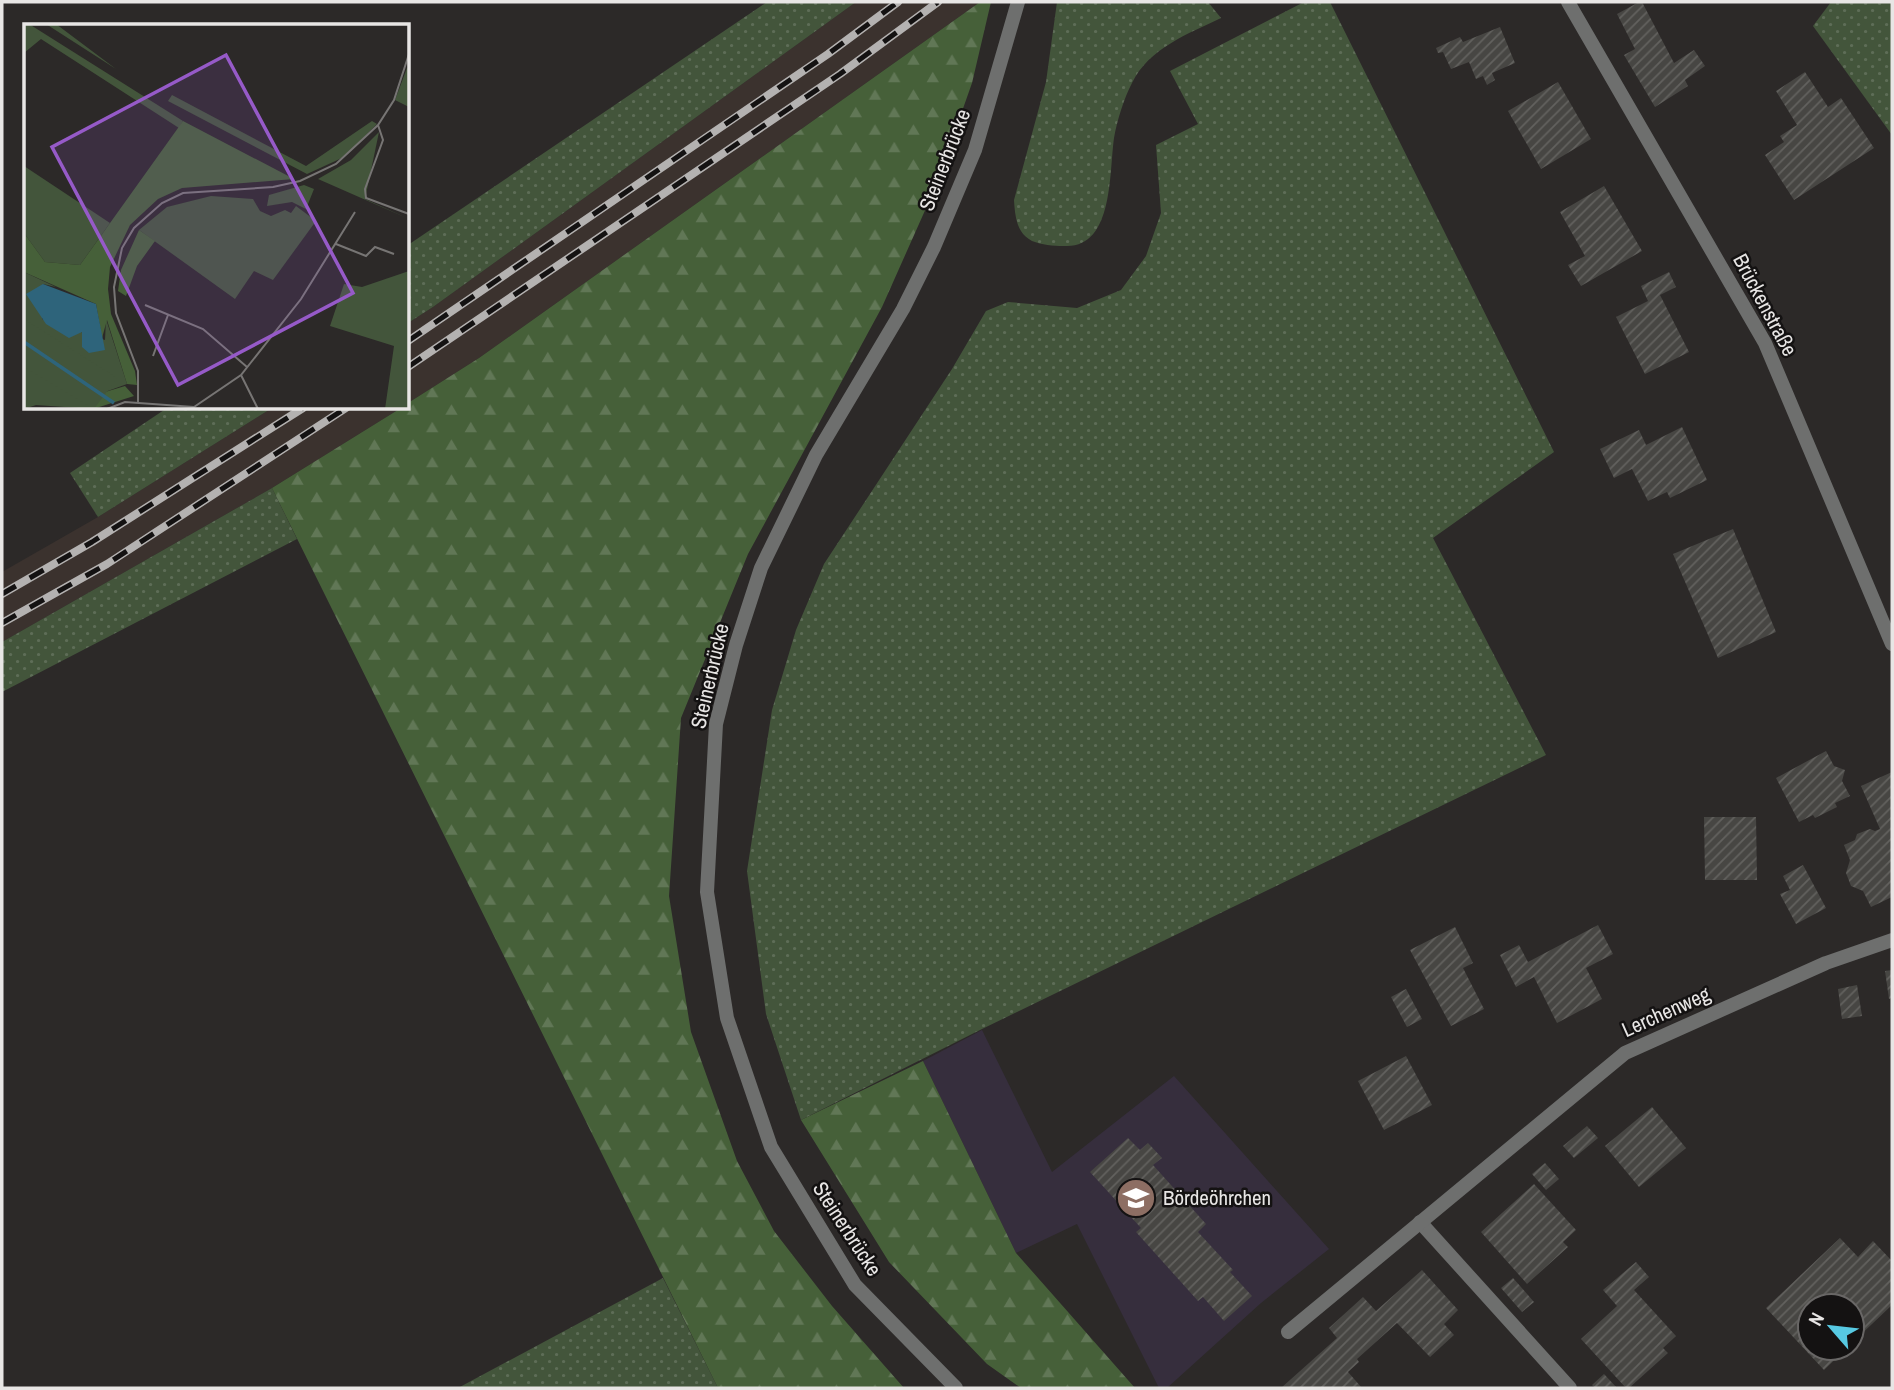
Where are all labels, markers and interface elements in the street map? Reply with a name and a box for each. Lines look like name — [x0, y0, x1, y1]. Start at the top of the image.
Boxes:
inset map — [24, 24, 410, 410]
street label: Steinerbrücke — [912, 105, 977, 215]
street label: Brückenstraße — [1726, 249, 1805, 361]
street label: Steinerbrücke — [683, 620, 736, 731]
street label: Lerchenweg — [1617, 979, 1715, 1044]
street label: Steinerbrücke — [806, 1176, 889, 1282]
school or university icon: Bördeöhrchen — [1115, 1177, 1157, 1219]
place label: Bördeöhrchen — [1163, 1183, 1271, 1212]
north arrow — [1796, 1292, 1866, 1362]
text: N — [1802, 1308, 1830, 1330]

